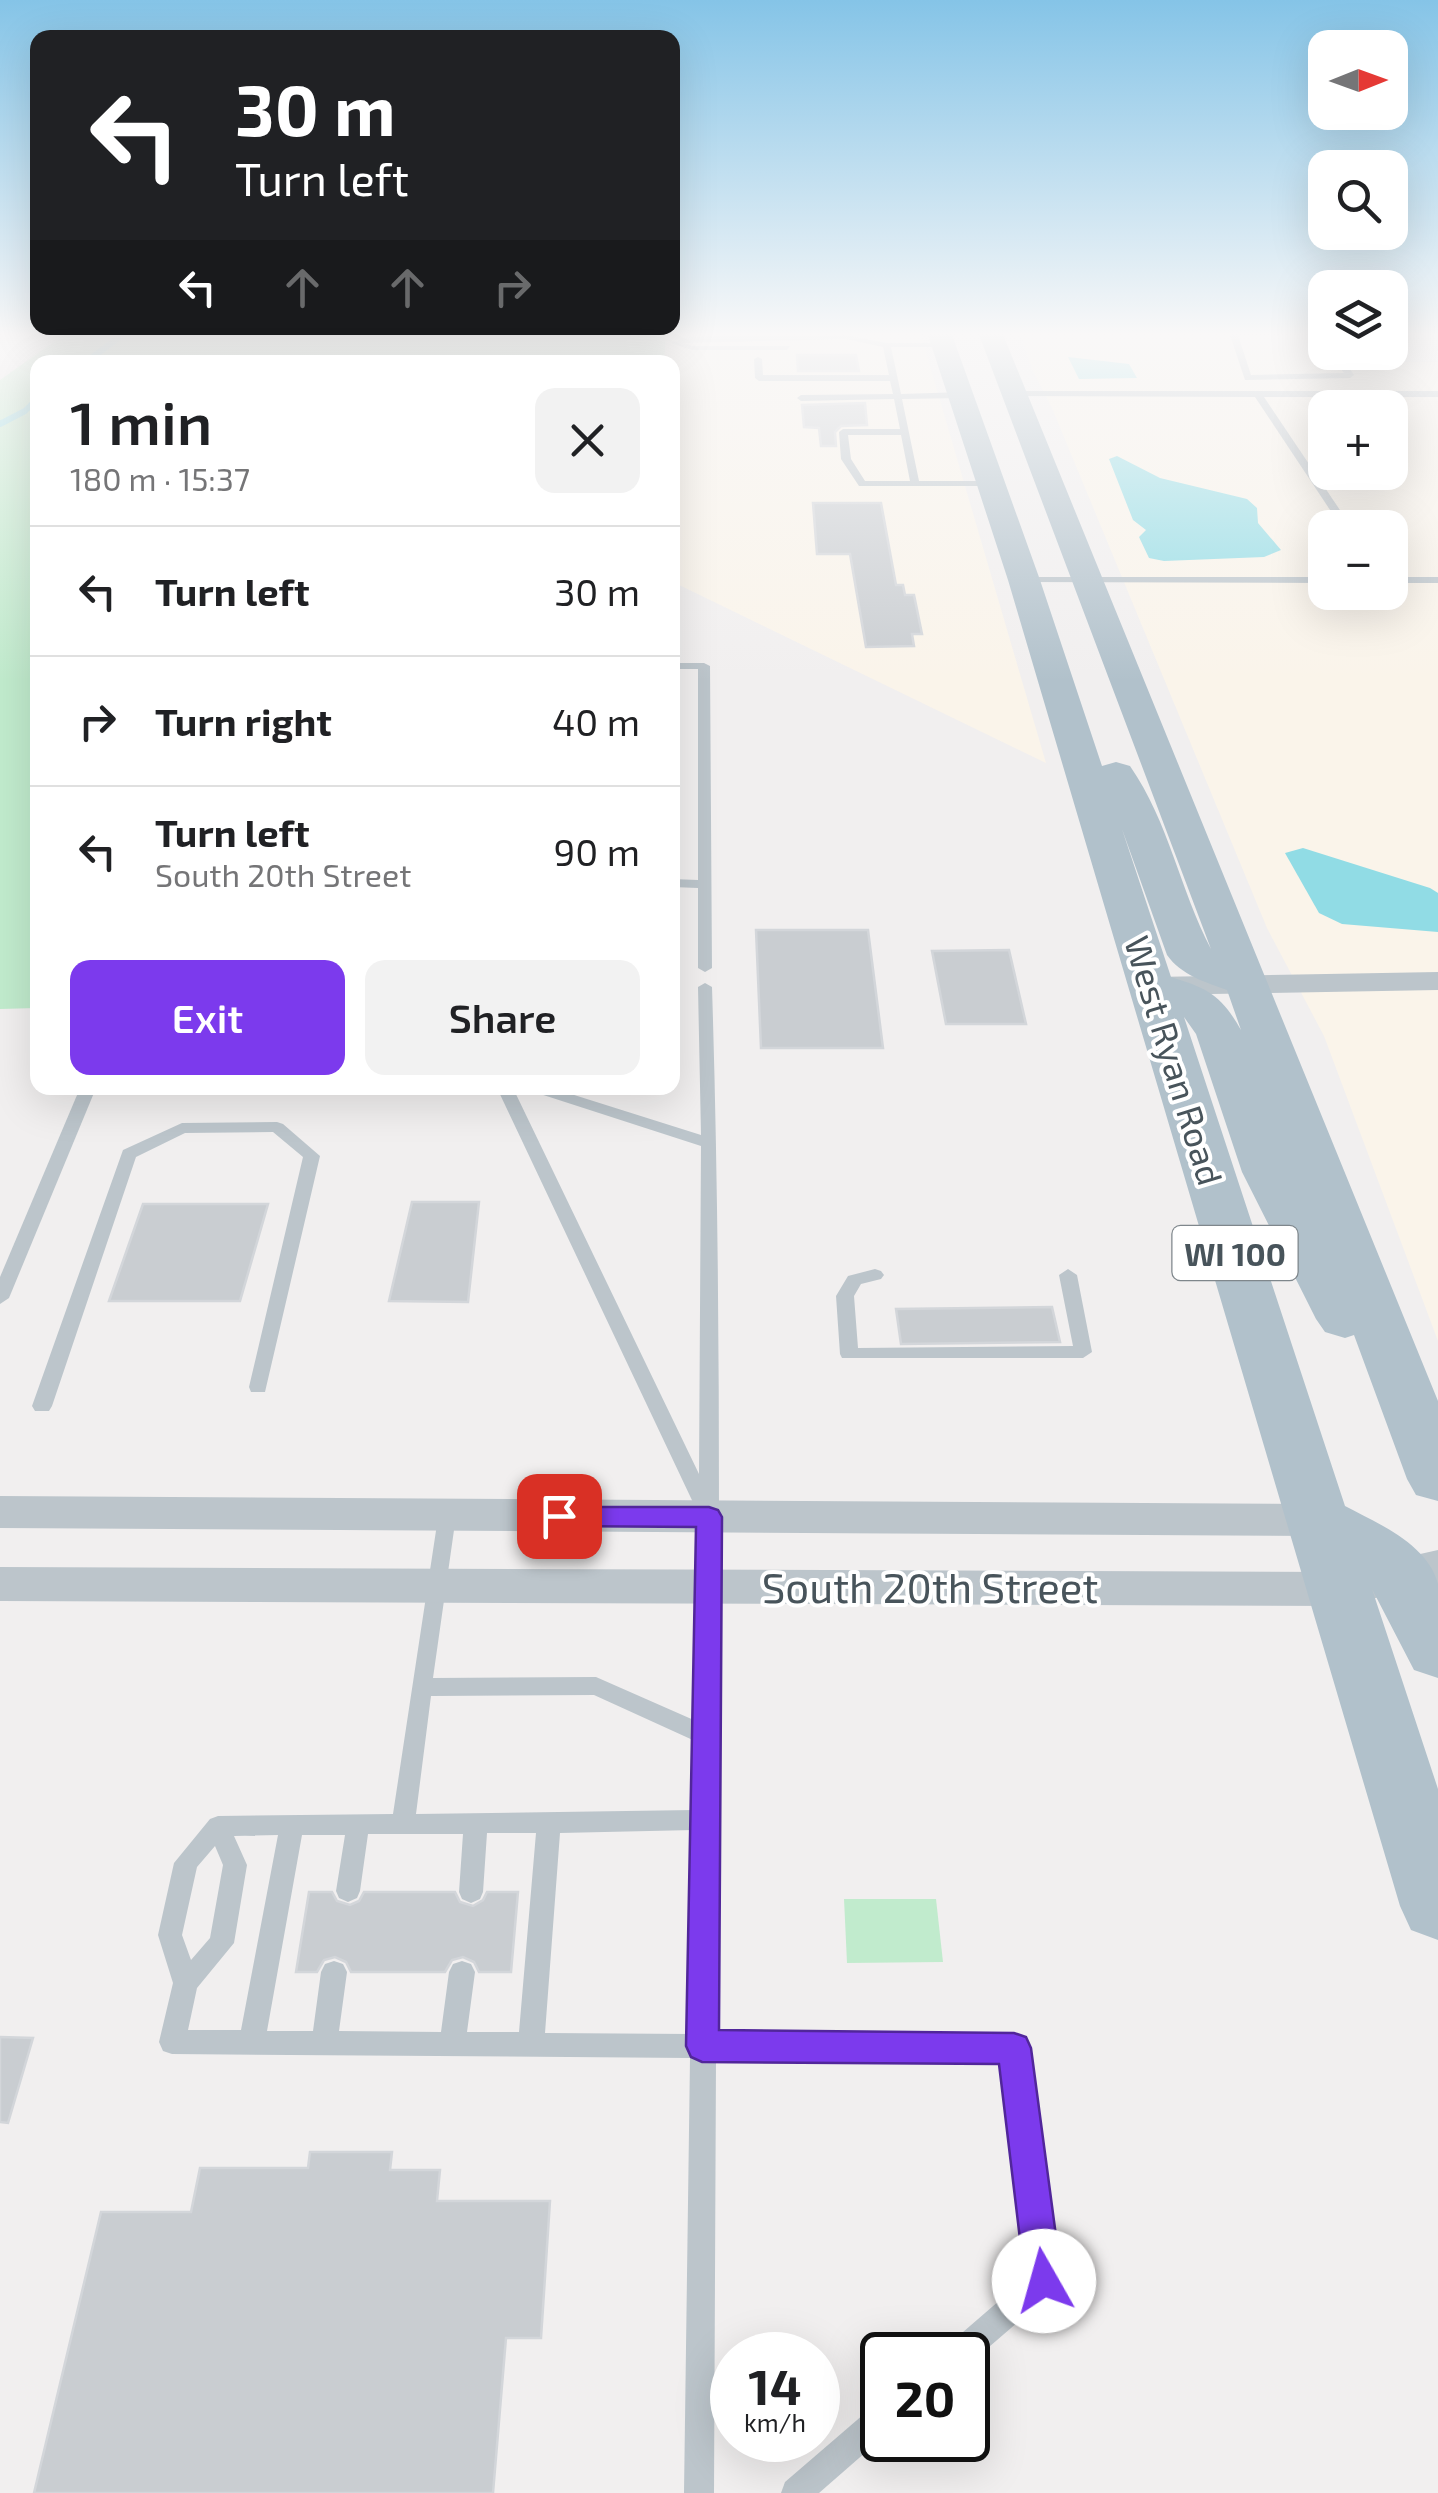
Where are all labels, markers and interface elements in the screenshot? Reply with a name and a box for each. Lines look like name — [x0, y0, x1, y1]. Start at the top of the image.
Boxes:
north arrow — [1308, 30, 1408, 130]
map controls — [1308, 30, 1408, 610]
text: 30 m — [235, 66, 396, 150]
icon: left — [70, 70, 200, 200]
button: search — [1308, 150, 1408, 250]
text: Turn left — [235, 151, 409, 205]
icon: left — [170, 260, 225, 315]
icon: ahead — [275, 260, 330, 315]
icon: ahead — [380, 260, 435, 315]
icon: right — [485, 260, 540, 315]
button: layers — [1308, 270, 1408, 370]
text: 1 min — [70, 385, 212, 457]
button: close — [535, 388, 640, 493]
button: + — [1308, 390, 1408, 490]
text: 180 m · 15:37 — [70, 459, 250, 497]
button: − — [1308, 510, 1408, 610]
icon: left — [70, 564, 125, 619]
text: Turn left — [155, 568, 310, 614]
text: 30 m — [554, 568, 640, 614]
icon: right — [70, 694, 125, 749]
text: Turn right — [155, 698, 332, 744]
text: 40 m — [552, 698, 640, 744]
text: Turn left — [155, 809, 310, 855]
icon: left — [70, 824, 125, 879]
text: 90 m — [554, 828, 640, 874]
text: South 20th Street — [155, 855, 411, 893]
street label: West Ryan Road — [1117, 930, 1233, 1190]
button: Exit — [70, 960, 345, 1075]
button: Share — [365, 960, 640, 1075]
road number: WI 100 — [1172, 1226, 1298, 1280]
pin — [517, 1474, 602, 1559]
icon: arrive — [532, 1489, 587, 1544]
street label: South 20th Street — [762, 1561, 1098, 1611]
position arrow — [992, 2229, 1096, 2333]
speed limit sign: 20 — [860, 2332, 990, 2462]
text: 14 — [748, 2355, 802, 2415]
text: km/h — [744, 2407, 806, 2437]

